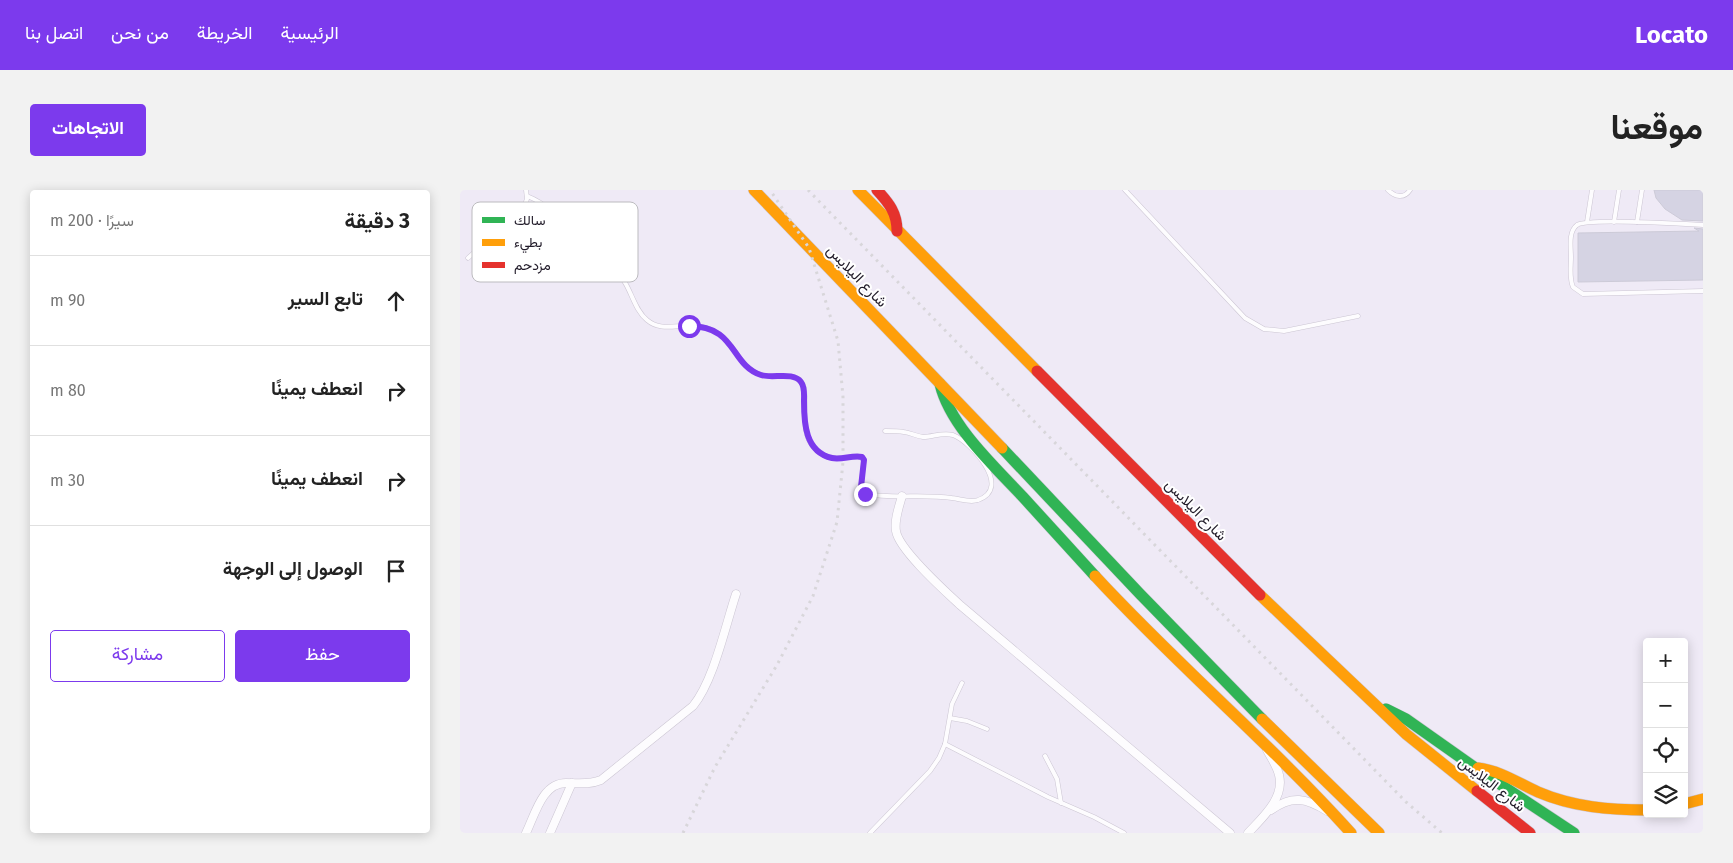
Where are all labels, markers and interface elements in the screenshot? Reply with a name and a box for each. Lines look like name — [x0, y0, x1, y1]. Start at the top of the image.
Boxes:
text: Locato — [1635, 21, 1708, 49]
text: اتصل بنا — [25, 22, 83, 44]
text: من نحن — [111, 22, 169, 44]
text: الخريطة — [197, 22, 253, 44]
text: الرئيسية — [281, 22, 339, 44]
button: الاتجاهات — [30, 104, 146, 156]
text: موقعنا — [1610, 106, 1703, 148]
legend — [472, 202, 638, 282]
text: 3 دقيقة — [345, 208, 410, 234]
text: سيرًا · 200 m — [50, 211, 134, 230]
text: سالك — [514, 212, 545, 229]
text: بطيء — [514, 234, 542, 254]
street label: شارع اليلايس — [821, 241, 891, 312]
text: مزدحم — [514, 257, 551, 274]
text: تابع السير — [288, 287, 363, 310]
icon: ahead — [382, 287, 410, 315]
text: 90 m — [50, 291, 85, 310]
route start — [678, 315, 701, 338]
text: انعطف يمينًا — [271, 377, 363, 400]
icon: right — [382, 377, 410, 405]
text: 80 m — [50, 381, 86, 400]
text: انعطف يمينًا — [271, 467, 363, 490]
icon: right — [382, 467, 410, 495]
text: 30 m — [50, 471, 85, 490]
street label: شارع اليلايس — [1160, 475, 1231, 546]
route end — [854, 483, 877, 506]
text: الوصول إلى الوجهة — [223, 557, 363, 580]
icon: arrive — [382, 557, 410, 585]
button: مشاركة — [50, 630, 225, 682]
button: حفظ — [235, 630, 410, 682]
map controls — [1643, 638, 1688, 818]
button: + — [1643, 638, 1688, 683]
button: − — [1643, 683, 1688, 728]
button: locate — [1643, 728, 1688, 773]
street label: شارع اليلايس — [1454, 752, 1529, 817]
button: layers — [1643, 773, 1688, 818]

